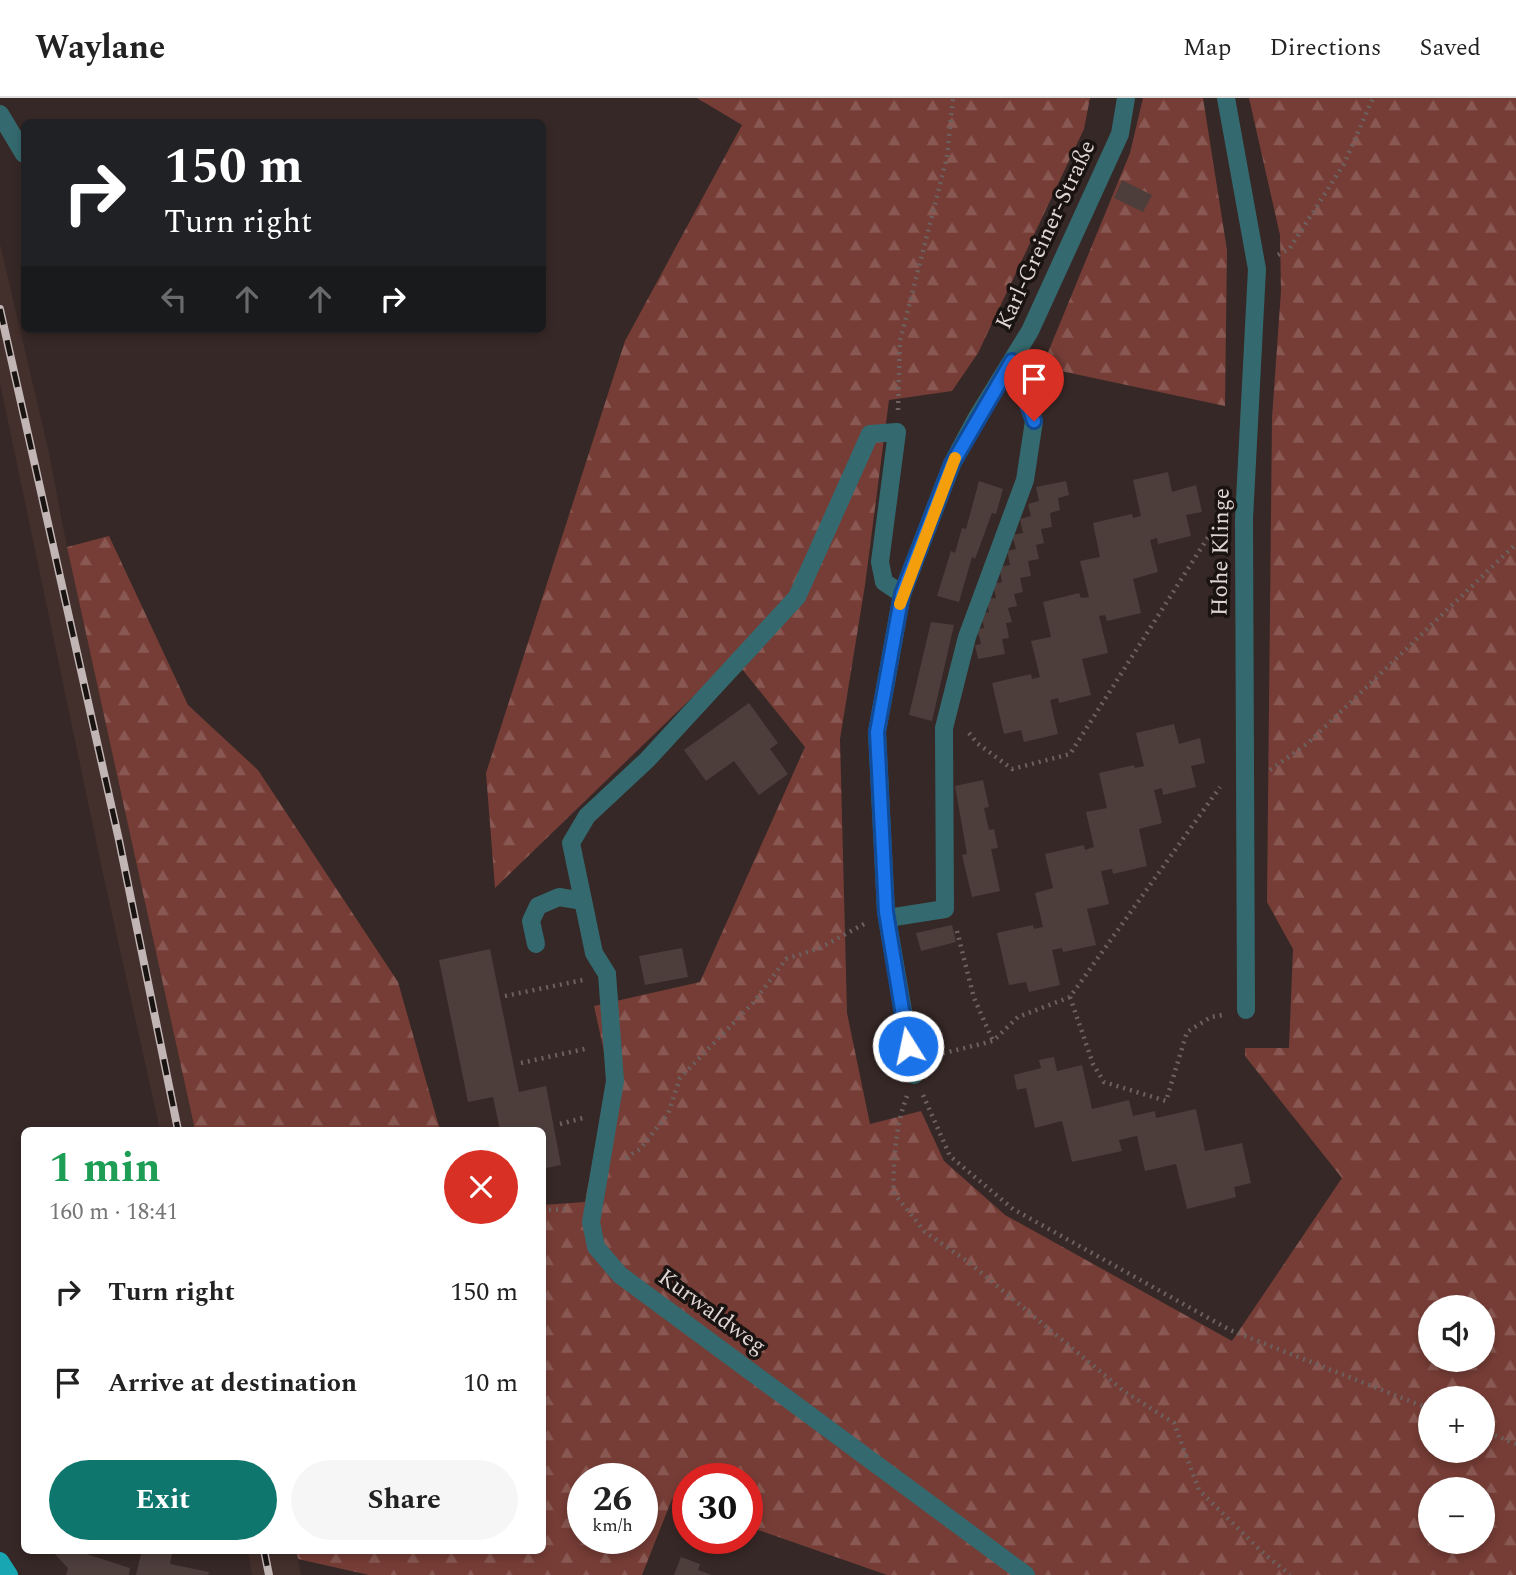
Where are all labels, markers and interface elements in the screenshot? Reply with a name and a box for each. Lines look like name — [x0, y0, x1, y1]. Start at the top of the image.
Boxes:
text: Waylane — [35, 23, 165, 73]
text: Map — [1183, 30, 1231, 66]
text: Directions — [1269, 30, 1381, 66]
text: Saved — [1419, 30, 1481, 66]
text: 150 m — [164, 130, 303, 205]
street label: Karl-Greiner-Straße — [987, 135, 1105, 335]
icon: right — [49, 147, 140, 238]
text: Turn right — [164, 198, 312, 247]
icon: left — [155, 280, 193, 318]
icon: ahead — [228, 280, 266, 318]
icon: ahead — [301, 280, 339, 318]
icon: right — [374, 280, 412, 318]
pin — [1004, 349, 1064, 421]
icon: arrive — [1015, 360, 1053, 398]
street label: Hohe Klinge — [1202, 488, 1240, 616]
position arrow — [871, 1009, 945, 1083]
text: 1 min — [49, 1137, 161, 1200]
button: close — [444, 1150, 518, 1224]
text: 160 m · 18:41 — [49, 1195, 178, 1230]
street label: Kurwaldweg — [650, 1261, 774, 1363]
text: Turn right — [108, 1272, 235, 1312]
text: 150 m — [450, 1272, 518, 1312]
icon: right — [49, 1273, 87, 1311]
map controls — [1418, 1295, 1495, 1554]
button: sound — [1418, 1295, 1495, 1372]
text: Arrive at destination — [108, 1363, 357, 1403]
text: 10 m — [463, 1363, 518, 1403]
icon: arrive — [49, 1364, 87, 1402]
button: + — [1418, 1386, 1495, 1463]
button: Exit — [49, 1460, 277, 1540]
button: Share — [291, 1460, 518, 1540]
speed limit sign: 30 — [672, 1463, 763, 1554]
text: 26 — [593, 1473, 632, 1526]
button: − — [1418, 1477, 1495, 1554]
text: km/h — [592, 1512, 633, 1539]

